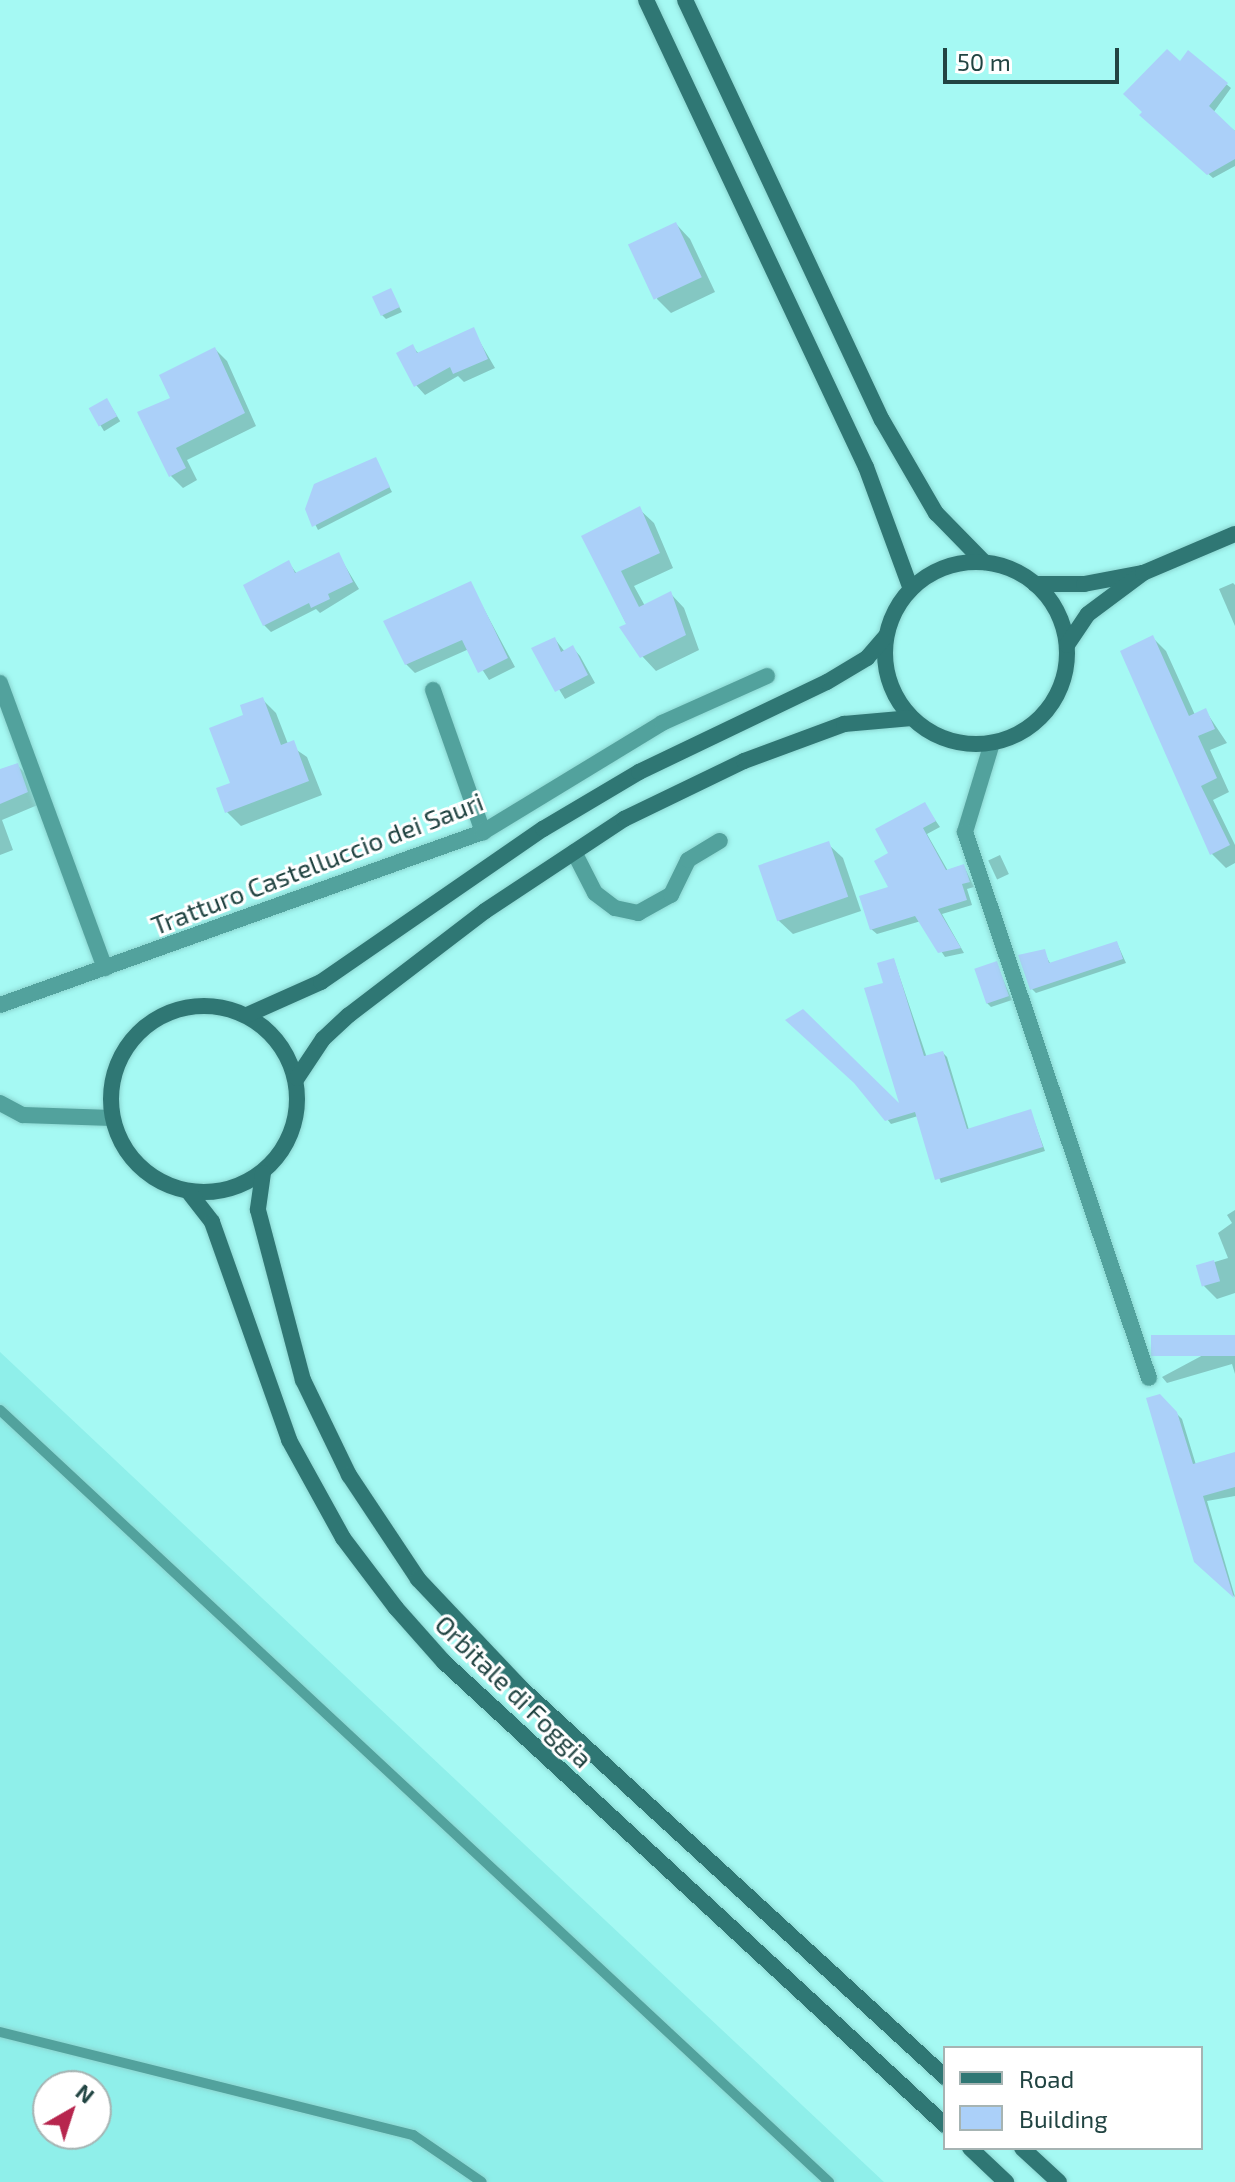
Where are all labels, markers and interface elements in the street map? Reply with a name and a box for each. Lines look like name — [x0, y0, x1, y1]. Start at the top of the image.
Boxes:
scale bar — [947, 32, 1123, 82]
text: 50 m — [957, 47, 1011, 76]
street label: Tratturo Castelluccio dei Sauri — [147, 785, 487, 941]
street label: Orbitale di Foggia — [429, 1608, 599, 1774]
legend — [943, 2046, 1203, 2150]
text: Road — [1019, 2064, 1074, 2093]
north arrow — [32, 2070, 112, 2150]
text: N — [71, 2078, 100, 2108]
text: Building — [1019, 2104, 1108, 2133]

